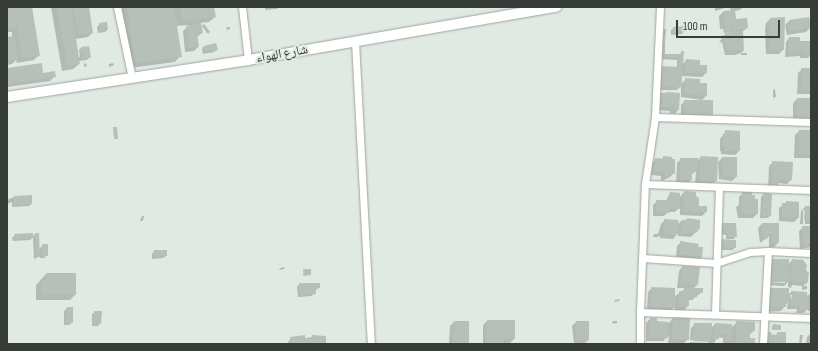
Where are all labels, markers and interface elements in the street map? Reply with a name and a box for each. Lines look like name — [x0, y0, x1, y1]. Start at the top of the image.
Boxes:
scale bar — [678, 12, 782, 38]
text: 100 m — [683, 19, 708, 34]
street label: شارع الهواء — [255, 42, 309, 66]

